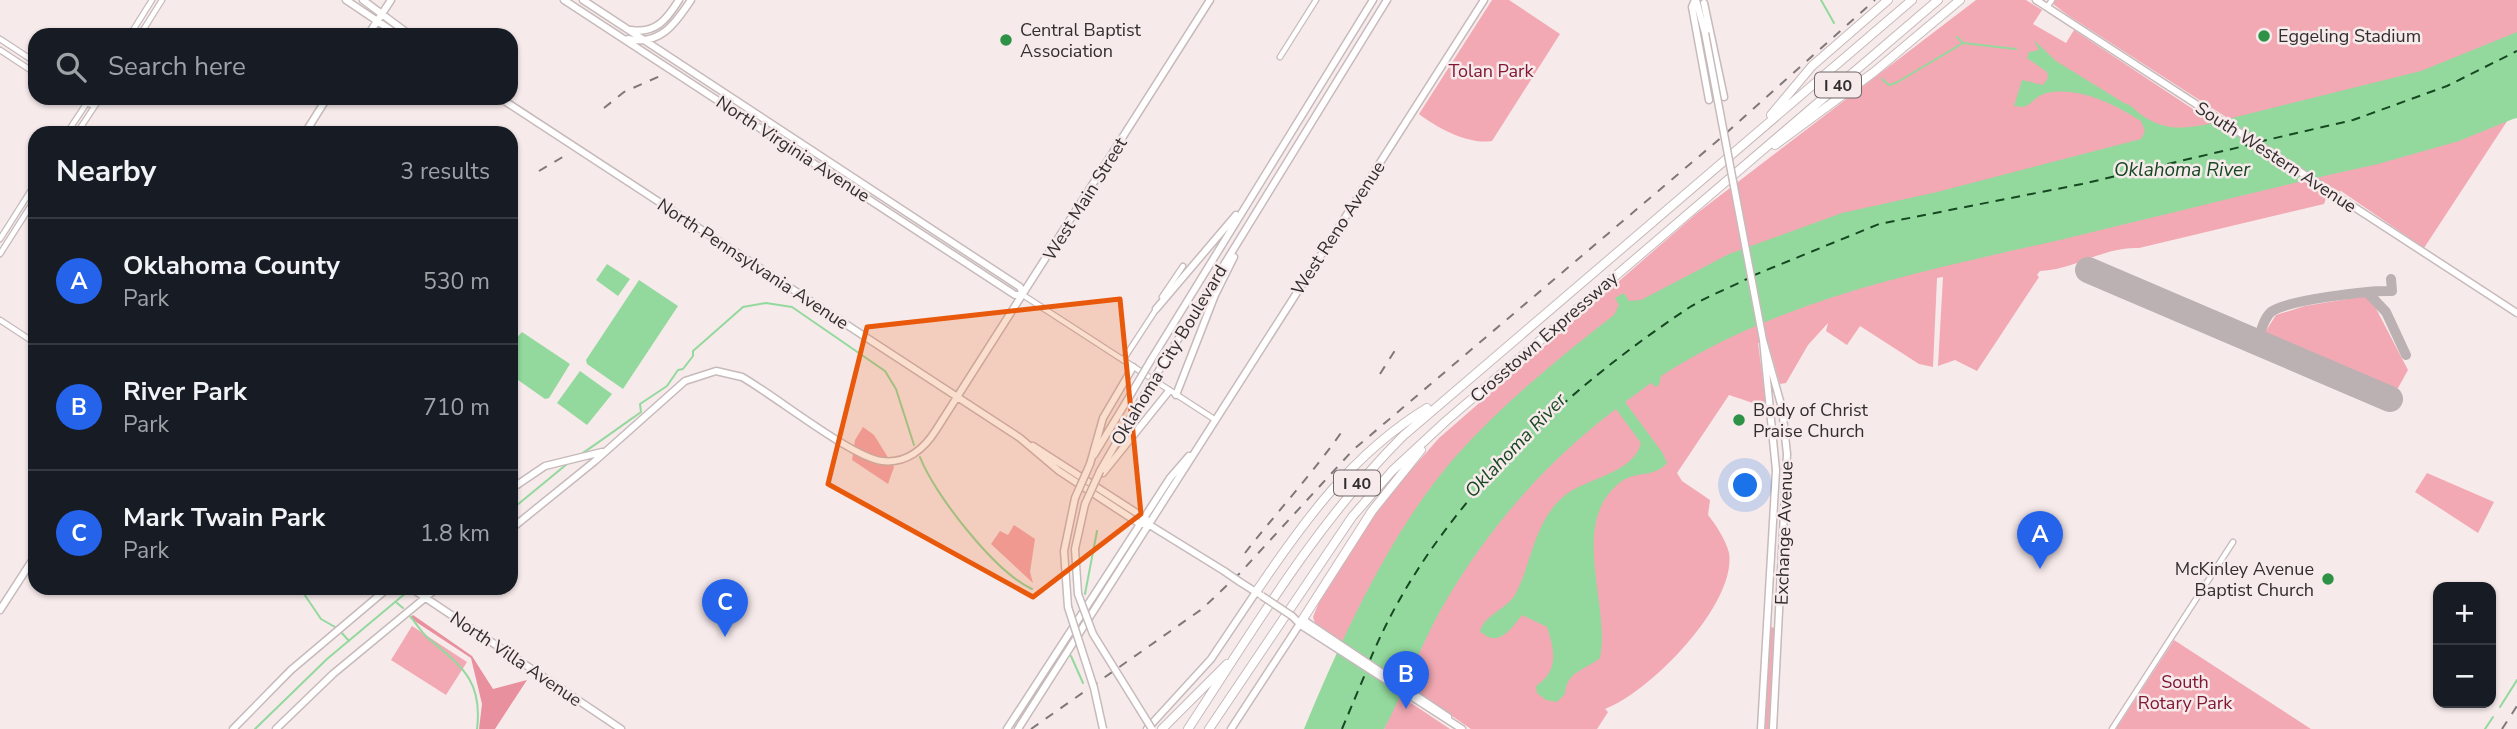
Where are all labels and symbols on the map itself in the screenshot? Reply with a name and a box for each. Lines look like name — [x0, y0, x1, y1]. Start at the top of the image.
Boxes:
place label: Central Baptist Association — [1020, 18, 1142, 63]
place label: Eggeling Stadium — [2278, 24, 2421, 48]
marker: Eggeling Stadium — [2256, 28, 2272, 44]
marker: Central Baptist Association — [998, 32, 1014, 48]
park label: Tolan Park — [1448, 59, 1535, 83]
road number: I 40 — [1815, 72, 1861, 97]
street label: North Virginia Avenue — [711, 90, 875, 208]
street label: South Western Avenue — [2191, 96, 2361, 218]
street label: West Main Street — [1037, 132, 1133, 265]
street label: West Reno Avenue — [1286, 156, 1390, 300]
water label: Oklahoma River — [2114, 157, 2251, 183]
street label: North Pennsylvania Avenue — [653, 193, 853, 335]
street label: Oklahoma City Boulevard — [1106, 260, 1232, 450]
street label: Crosstown Expressway — [1465, 265, 1624, 408]
water label: Oklahoma River — [1459, 387, 1573, 504]
place label: Body of Christ Praise Church — [1753, 398, 1869, 443]
marker: Body of Christ Praise Church — [1731, 412, 1747, 428]
street label: Exchange Avenue — [1769, 461, 1799, 605]
your location — [1728, 468, 1762, 502]
road number: I 40 — [1334, 470, 1380, 496]
pin: A — [2017, 511, 2063, 569]
place label: McKinley Avenue Baptist Church — [2175, 557, 2314, 602]
marker: McKinley Avenue Baptist Church — [2320, 571, 2336, 587]
pin: C — [702, 579, 748, 637]
street label: North Villa Avenue — [445, 606, 587, 712]
pin: B — [1383, 651, 1429, 709]
park label: South Rotary Park — [2138, 670, 2233, 715]

